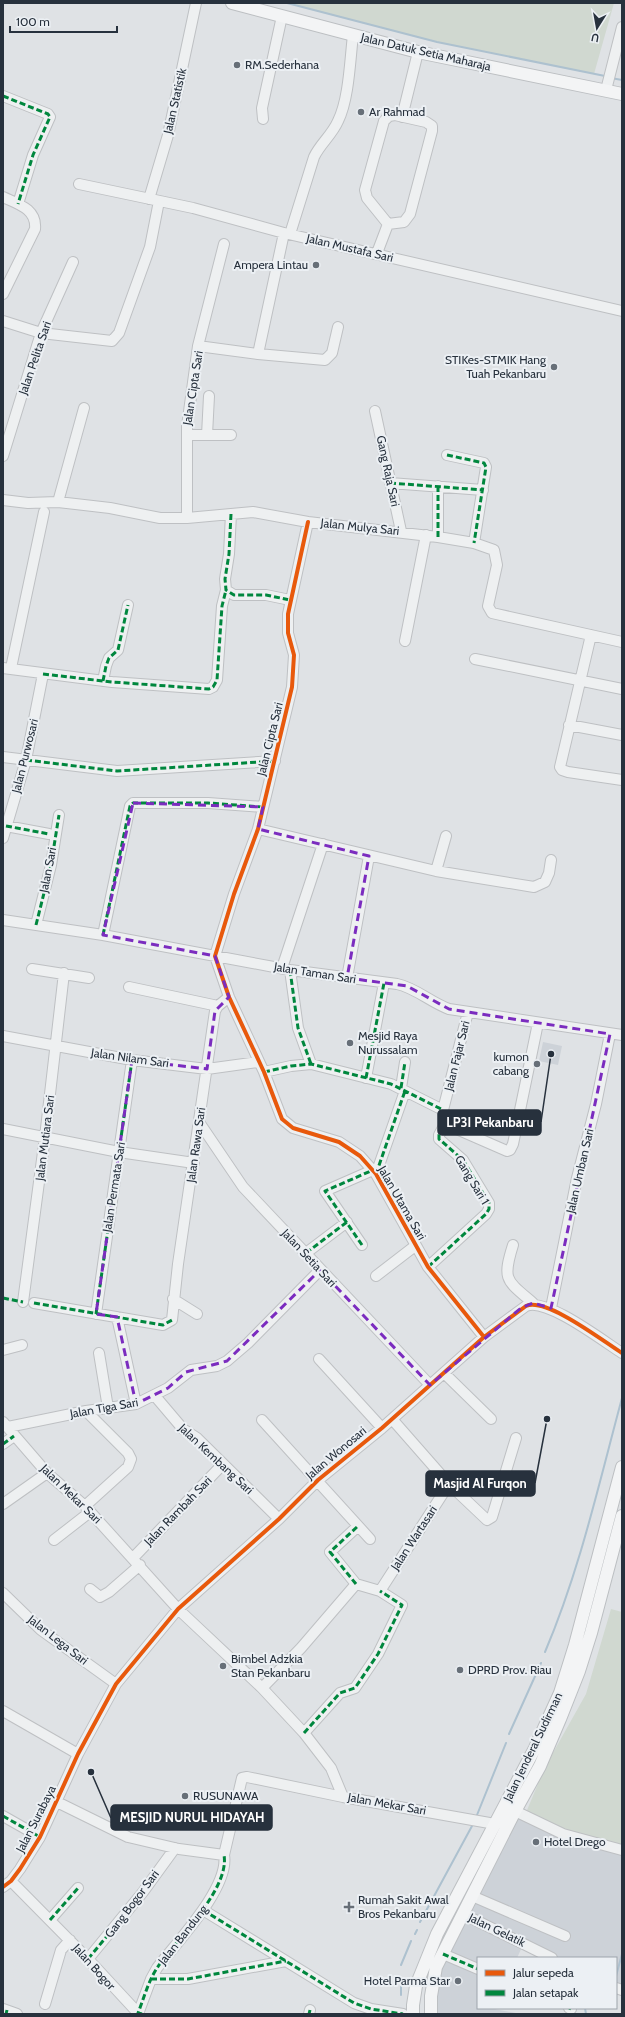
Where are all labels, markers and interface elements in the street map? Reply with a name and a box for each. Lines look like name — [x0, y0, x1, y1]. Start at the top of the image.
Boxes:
scale bar — [10, 8, 117, 34]
north arrow — [577, 8, 617, 48]
text: 100 m — [16, 14, 50, 29]
street label: Jalan Datuk Setia Maharaja — [359, 29, 493, 74]
text: U — [590, 30, 600, 45]
place label: RM.Sederhana — [245, 57, 319, 72]
marker: RM.Sederhana — [232, 60, 242, 70]
street label: Jalan Statistik — [159, 66, 189, 136]
place label: Ar Rahmad — [369, 104, 425, 119]
marker: Ar Rahmad — [356, 107, 366, 117]
street label: Jalan Mustafa Sari — [304, 230, 395, 265]
place label: Ampera Lintau — [234, 257, 308, 272]
marker: Ampera Lintau — [311, 260, 321, 270]
street label: Jalan Pelita Sari — [15, 319, 54, 397]
street label: Jalan Cipta Sari — [179, 350, 206, 427]
place label: STIKes-STMIK Hang Tuah Pekanbaru — [445, 352, 547, 381]
marker: STIKes-STMIK Hang Tuah Pekanbaru — [549, 362, 559, 372]
street label: Gang Raja Sari — [374, 434, 403, 508]
street label: Jalan Mulya Sari — [319, 515, 400, 538]
street label: Jalan Cipta Sari — [253, 701, 286, 778]
street label: Jalan Purwosari — [8, 717, 41, 795]
street label: Jalan Sari — [36, 846, 59, 895]
street label: Jalan Taman Sari — [272, 958, 357, 986]
street label: Jalan Fajar Sari — [440, 1019, 472, 1094]
place label: Mesjid Raya Nurussalam — [358, 1028, 418, 1057]
marker: Mesjid Raya Nurussalam — [345, 1038, 355, 1048]
street label: Jalan Nilam Sari — [89, 1044, 170, 1070]
place label: kumon cabang — [493, 1049, 530, 1078]
marker: kumon cabang — [532, 1059, 542, 1069]
street label: Jalan Mutiara Sari — [32, 1094, 57, 1183]
street label: Jalan Rawa Sari — [183, 1106, 208, 1184]
callout: LP3I Pekanbaru — [438, 1110, 541, 1135]
text: LP3I Pekanbaru — [446, 1114, 534, 1130]
street label: Jalan Umban Sari — [562, 1127, 597, 1216]
street label: Jalan Permata Sari — [99, 1141, 128, 1234]
street label: Gang Sari 1 — [452, 1152, 493, 1207]
street label: Jalan Utama Sari — [375, 1162, 430, 1243]
street label: Jalan Setia Sari — [278, 1225, 340, 1290]
street label: Jalan Tiga Sari — [68, 1394, 139, 1421]
street label: Jalan Kembang Sari — [175, 1420, 257, 1497]
street label: Jalan Wonosari — [302, 1423, 369, 1483]
street label: Jalan Mekar Sari — [37, 1460, 105, 1527]
callout: Masjid Al Furqon — [426, 1471, 535, 1496]
street label: Jalan Rambah Sari — [140, 1473, 215, 1549]
text: Masjid Al Furqon — [433, 1475, 527, 1491]
street label: Jalan Wartasari — [387, 1503, 440, 1574]
street label: Jalan Lega Sari — [24, 1611, 91, 1668]
place label: Bimbel Adzkia Stan Pekanbaru — [231, 1651, 310, 1680]
marker: Bimbel Adzkia Stan Pekanbaru — [218, 1661, 228, 1671]
place label: DPRD Prov. Riau — [468, 1662, 552, 1677]
marker: DPRD Prov. Riau — [455, 1665, 465, 1675]
street label: Jalan Jenderal Sudirman — [499, 1690, 566, 1805]
street label: Jalan Surabaya — [12, 1782, 59, 1856]
place label: RUSUNAWA — [193, 1788, 259, 1803]
street label: Jalan Mekar Sari — [346, 1789, 427, 1818]
marker: RUSUNAWA — [180, 1791, 190, 1801]
callout: MESJID NURUL HIDAYAH — [111, 1805, 272, 1830]
text: MESJID NURUL HIDAYAH — [119, 1809, 265, 1825]
place label: Hotel Drego — [544, 1834, 606, 1849]
marker: Hotel Drego — [531, 1837, 541, 1847]
street label: Gang Bogor Sari — [101, 1867, 162, 1941]
place label: Rumah Sakit Awal Bros Pekanbaru — [358, 1892, 449, 1921]
street label: Jalan Bandung — [154, 1901, 211, 1968]
marker: Rumah Sakit Awal Bros Pekanbaru — [343, 1901, 355, 1913]
street label: Jalan Gelatik — [465, 1909, 529, 1950]
street label: Jalan Bogor — [69, 1940, 119, 1993]
legend — [477, 1957, 617, 2009]
text: Jalur sepeda — [512, 1965, 574, 1980]
place label: Hotel Parma Star — [364, 1973, 450, 1988]
marker: Hotel Parma Star — [453, 1976, 463, 1986]
text: Jalan setapak — [512, 1985, 579, 2000]

